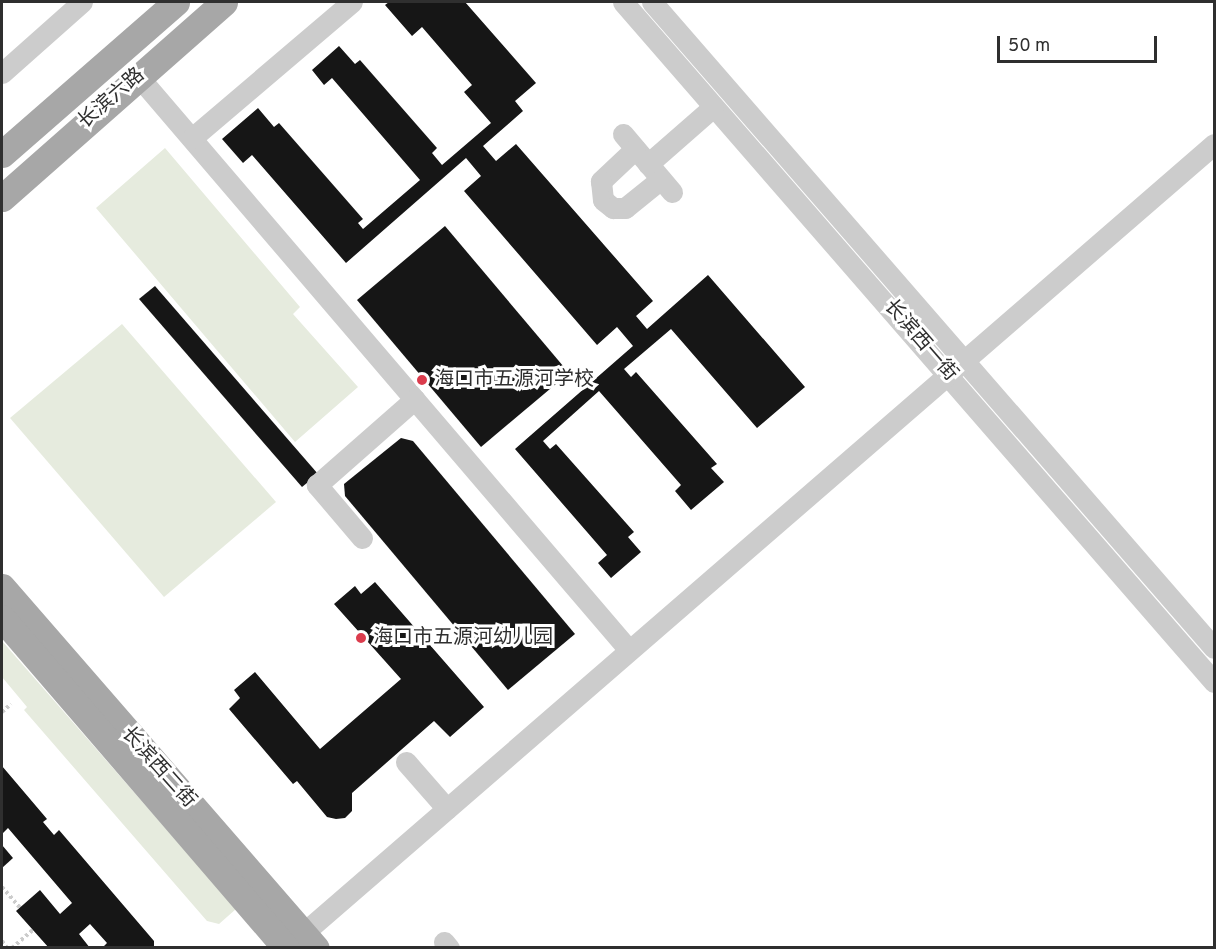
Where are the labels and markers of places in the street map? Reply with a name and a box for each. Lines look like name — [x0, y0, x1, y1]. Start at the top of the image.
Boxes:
place label: 海口市五源河学校 — [434, 368, 594, 392]
marker: 海口市五源河学校 — [415, 373, 429, 387]
place label: 海口市五源河幼儿园 — [373, 626, 553, 650]
marker: 海口市五源河幼儿园 — [354, 631, 368, 645]

